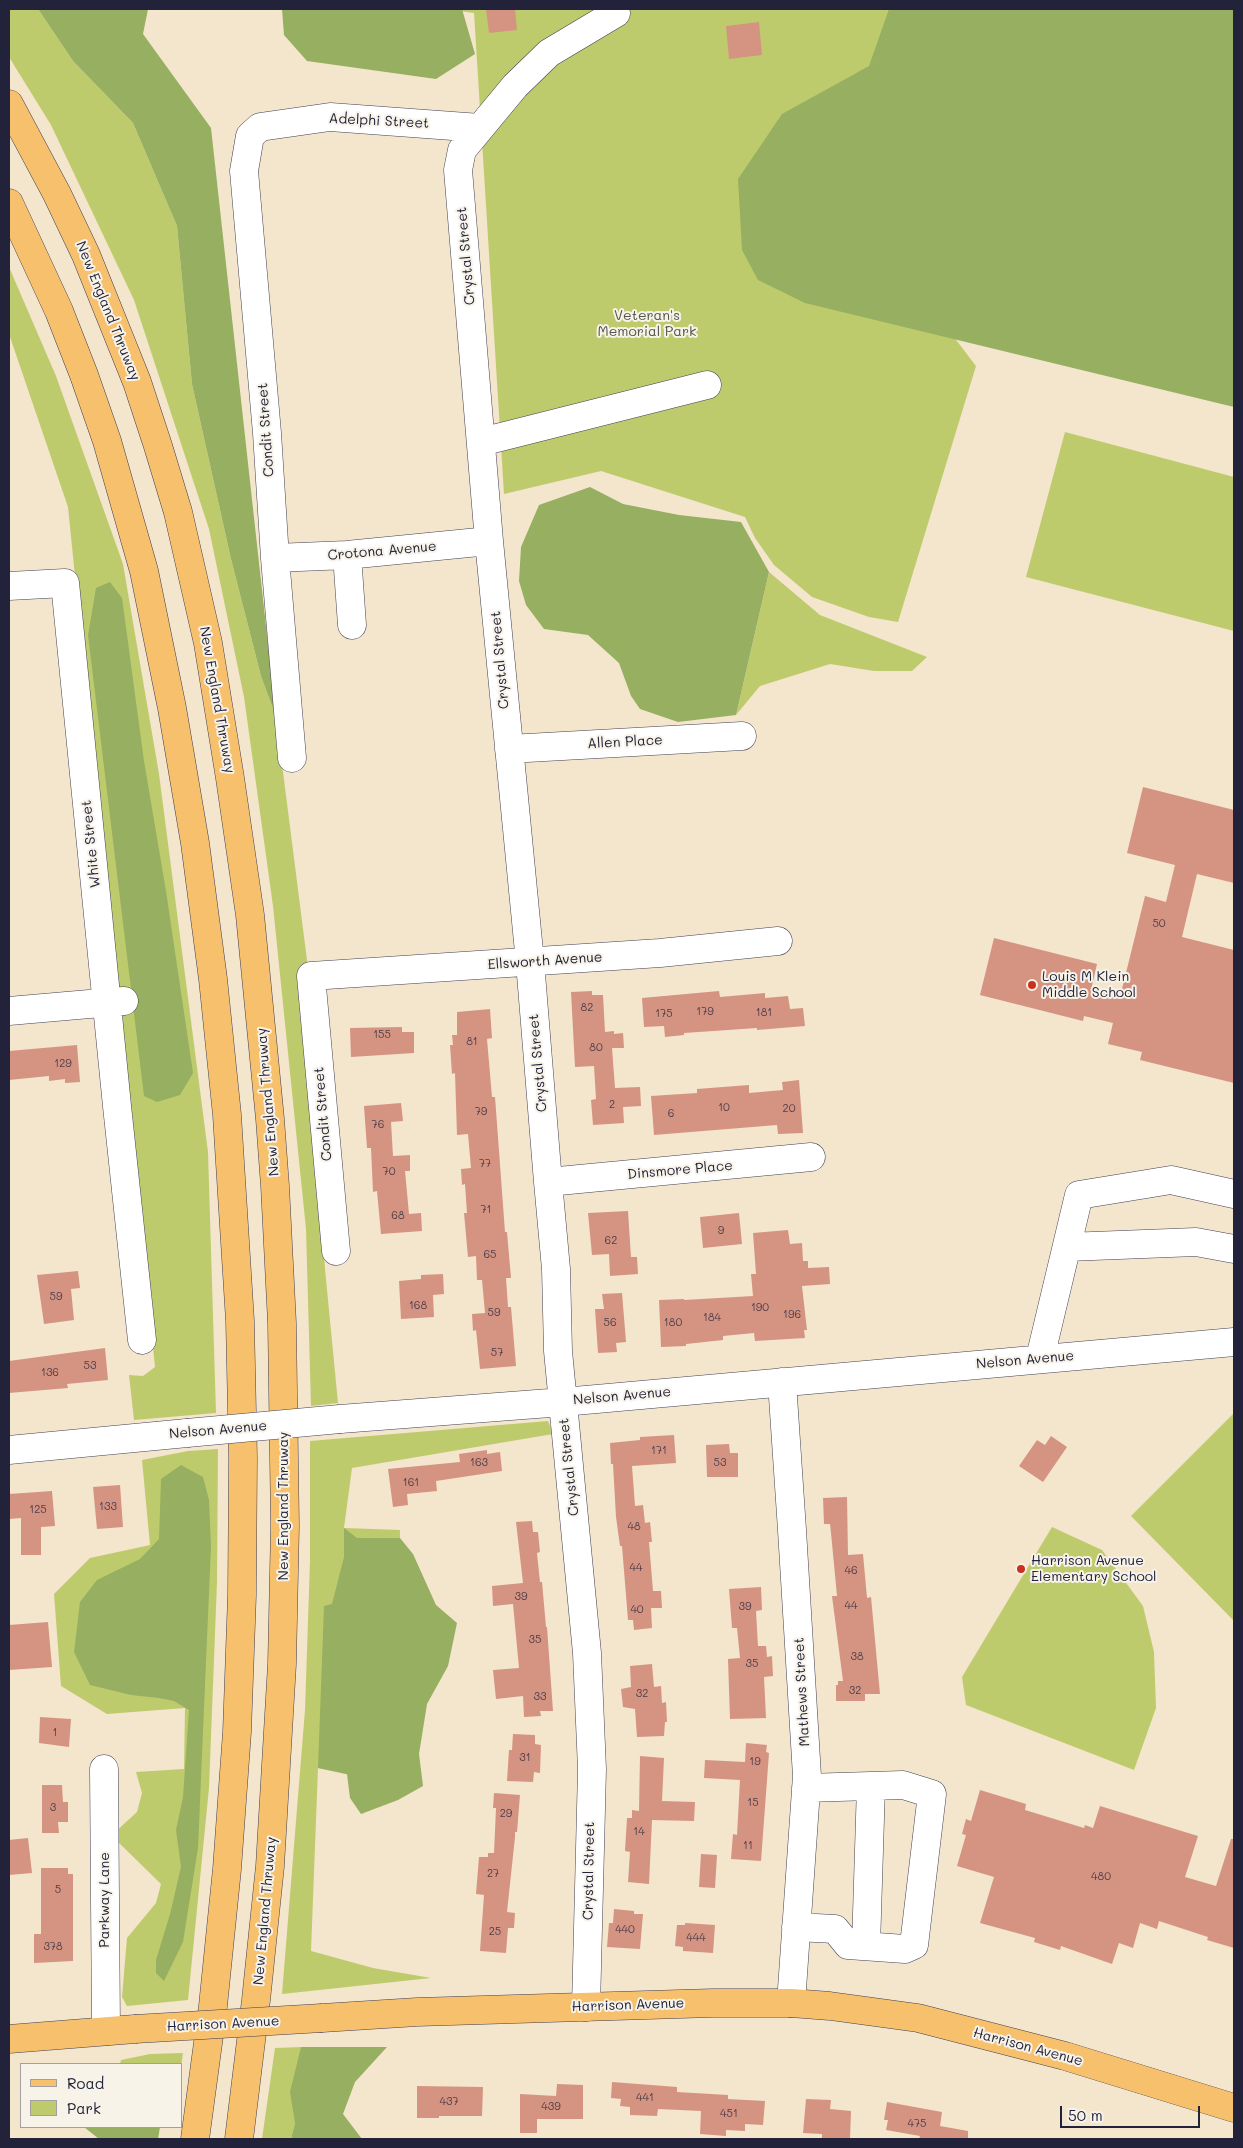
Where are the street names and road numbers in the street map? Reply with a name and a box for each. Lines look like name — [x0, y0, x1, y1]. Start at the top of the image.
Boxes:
street label: Adelphi Street — [328, 110, 430, 132]
street label: Crystal Street — [453, 206, 479, 306]
street label: New England Thruway — [72, 239, 144, 383]
street label: Condit Street — [254, 382, 278, 478]
street label: Crotona Avenue — [327, 538, 437, 564]
street label: Crystal Street — [487, 610, 513, 710]
street label: New England Thruway — [196, 625, 238, 775]
street label: Allen Place — [587, 732, 663, 752]
street label: White Street — [78, 799, 104, 889]
street label: Ellsworth Avenue — [487, 949, 603, 973]
street label: Crystal Street — [525, 1013, 551, 1113]
street label: New England Thruway — [253, 1027, 283, 1177]
street label: Condit Street — [311, 1066, 335, 1162]
street label: Dinsmore Place — [627, 1157, 733, 1183]
street label: Nelson Avenue — [975, 1347, 1075, 1373]
street label: Nelson Avenue — [572, 1383, 672, 1409]
street label: Nelson Avenue — [168, 1417, 268, 1443]
street label: Crystal Street — [555, 1417, 583, 1517]
street label: New England Thruway — [276, 1432, 292, 1580]
street label: Mathews Street — [791, 1637, 813, 1747]
street label: Crystal Street — [580, 1822, 598, 1920]
street label: New England Thruway — [250, 1836, 280, 1986]
street label: Parkway Lane — [97, 1852, 113, 1948]
street label: Harrison Avenue — [571, 1995, 685, 2015]
street label: Harrison Avenue — [166, 2013, 280, 2035]
street label: Harrison Avenue — [971, 2024, 1085, 2070]

